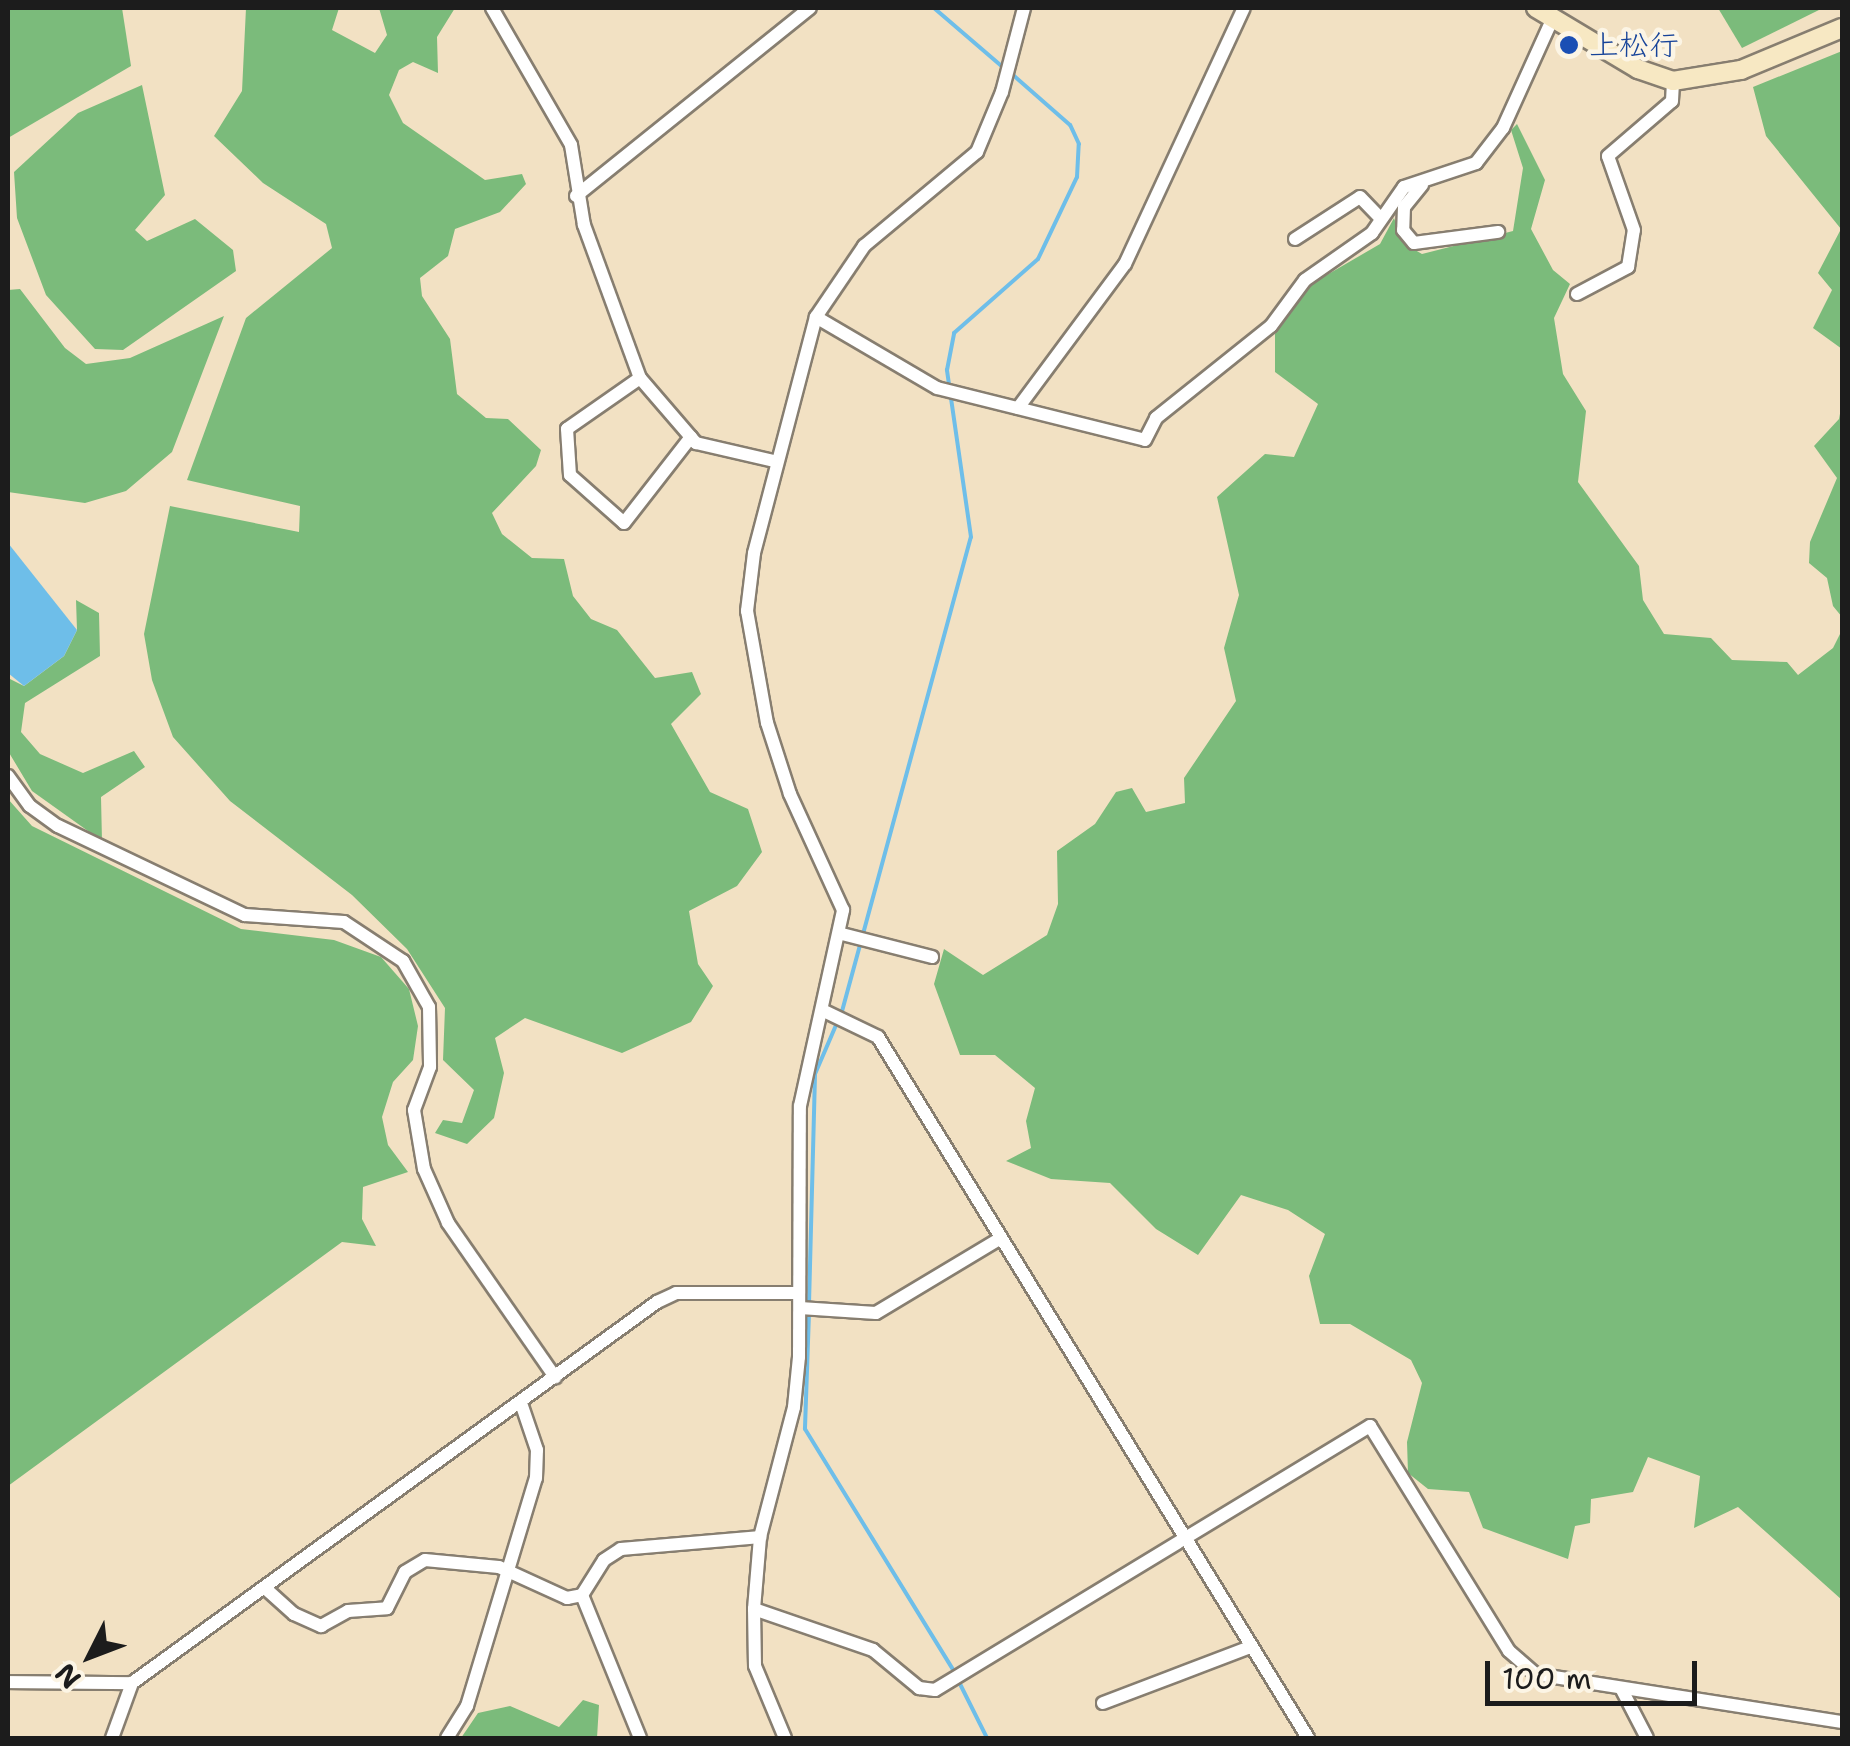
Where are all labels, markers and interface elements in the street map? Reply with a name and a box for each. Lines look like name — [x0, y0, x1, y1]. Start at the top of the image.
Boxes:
place label: 上松行 — [1589, 27, 1679, 63]
marker: 上松行 — [1558, 34, 1580, 56]
north arrow — [40, 1606, 140, 1706]
scale bar — [1490, 1641, 1702, 1703]
text: N — [46, 1655, 89, 1697]
text: 100 m — [1502, 1658, 1592, 1699]

